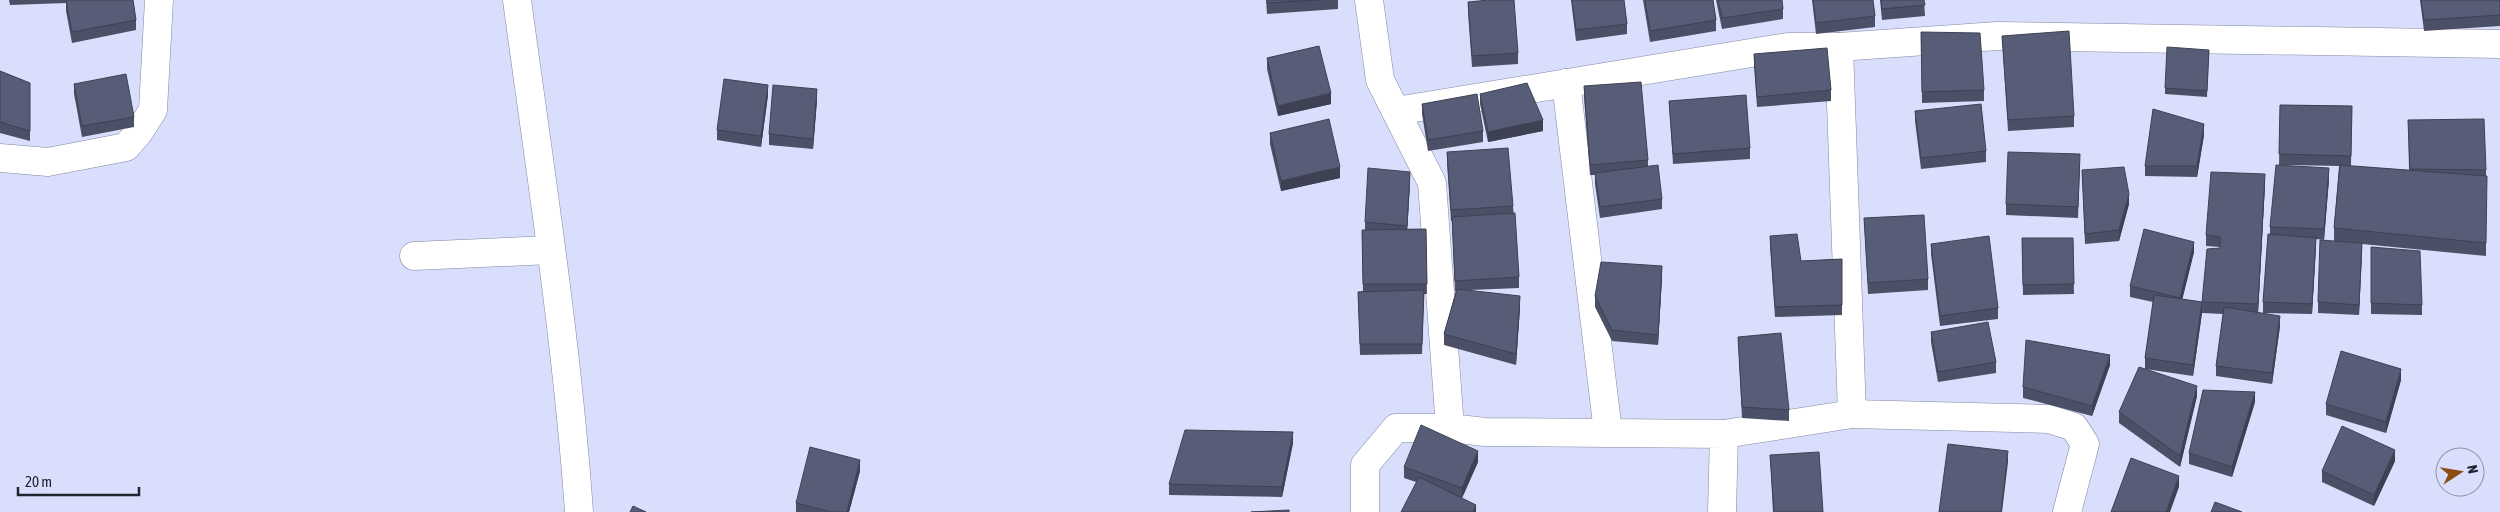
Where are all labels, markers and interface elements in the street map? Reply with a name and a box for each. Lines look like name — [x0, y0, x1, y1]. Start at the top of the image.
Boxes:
north arrow — [2435, 447, 2485, 497]
scale bar — [18, 464, 139, 496]
text: N — [2464, 464, 2481, 475]
text: 20 m — [25, 473, 52, 490]

